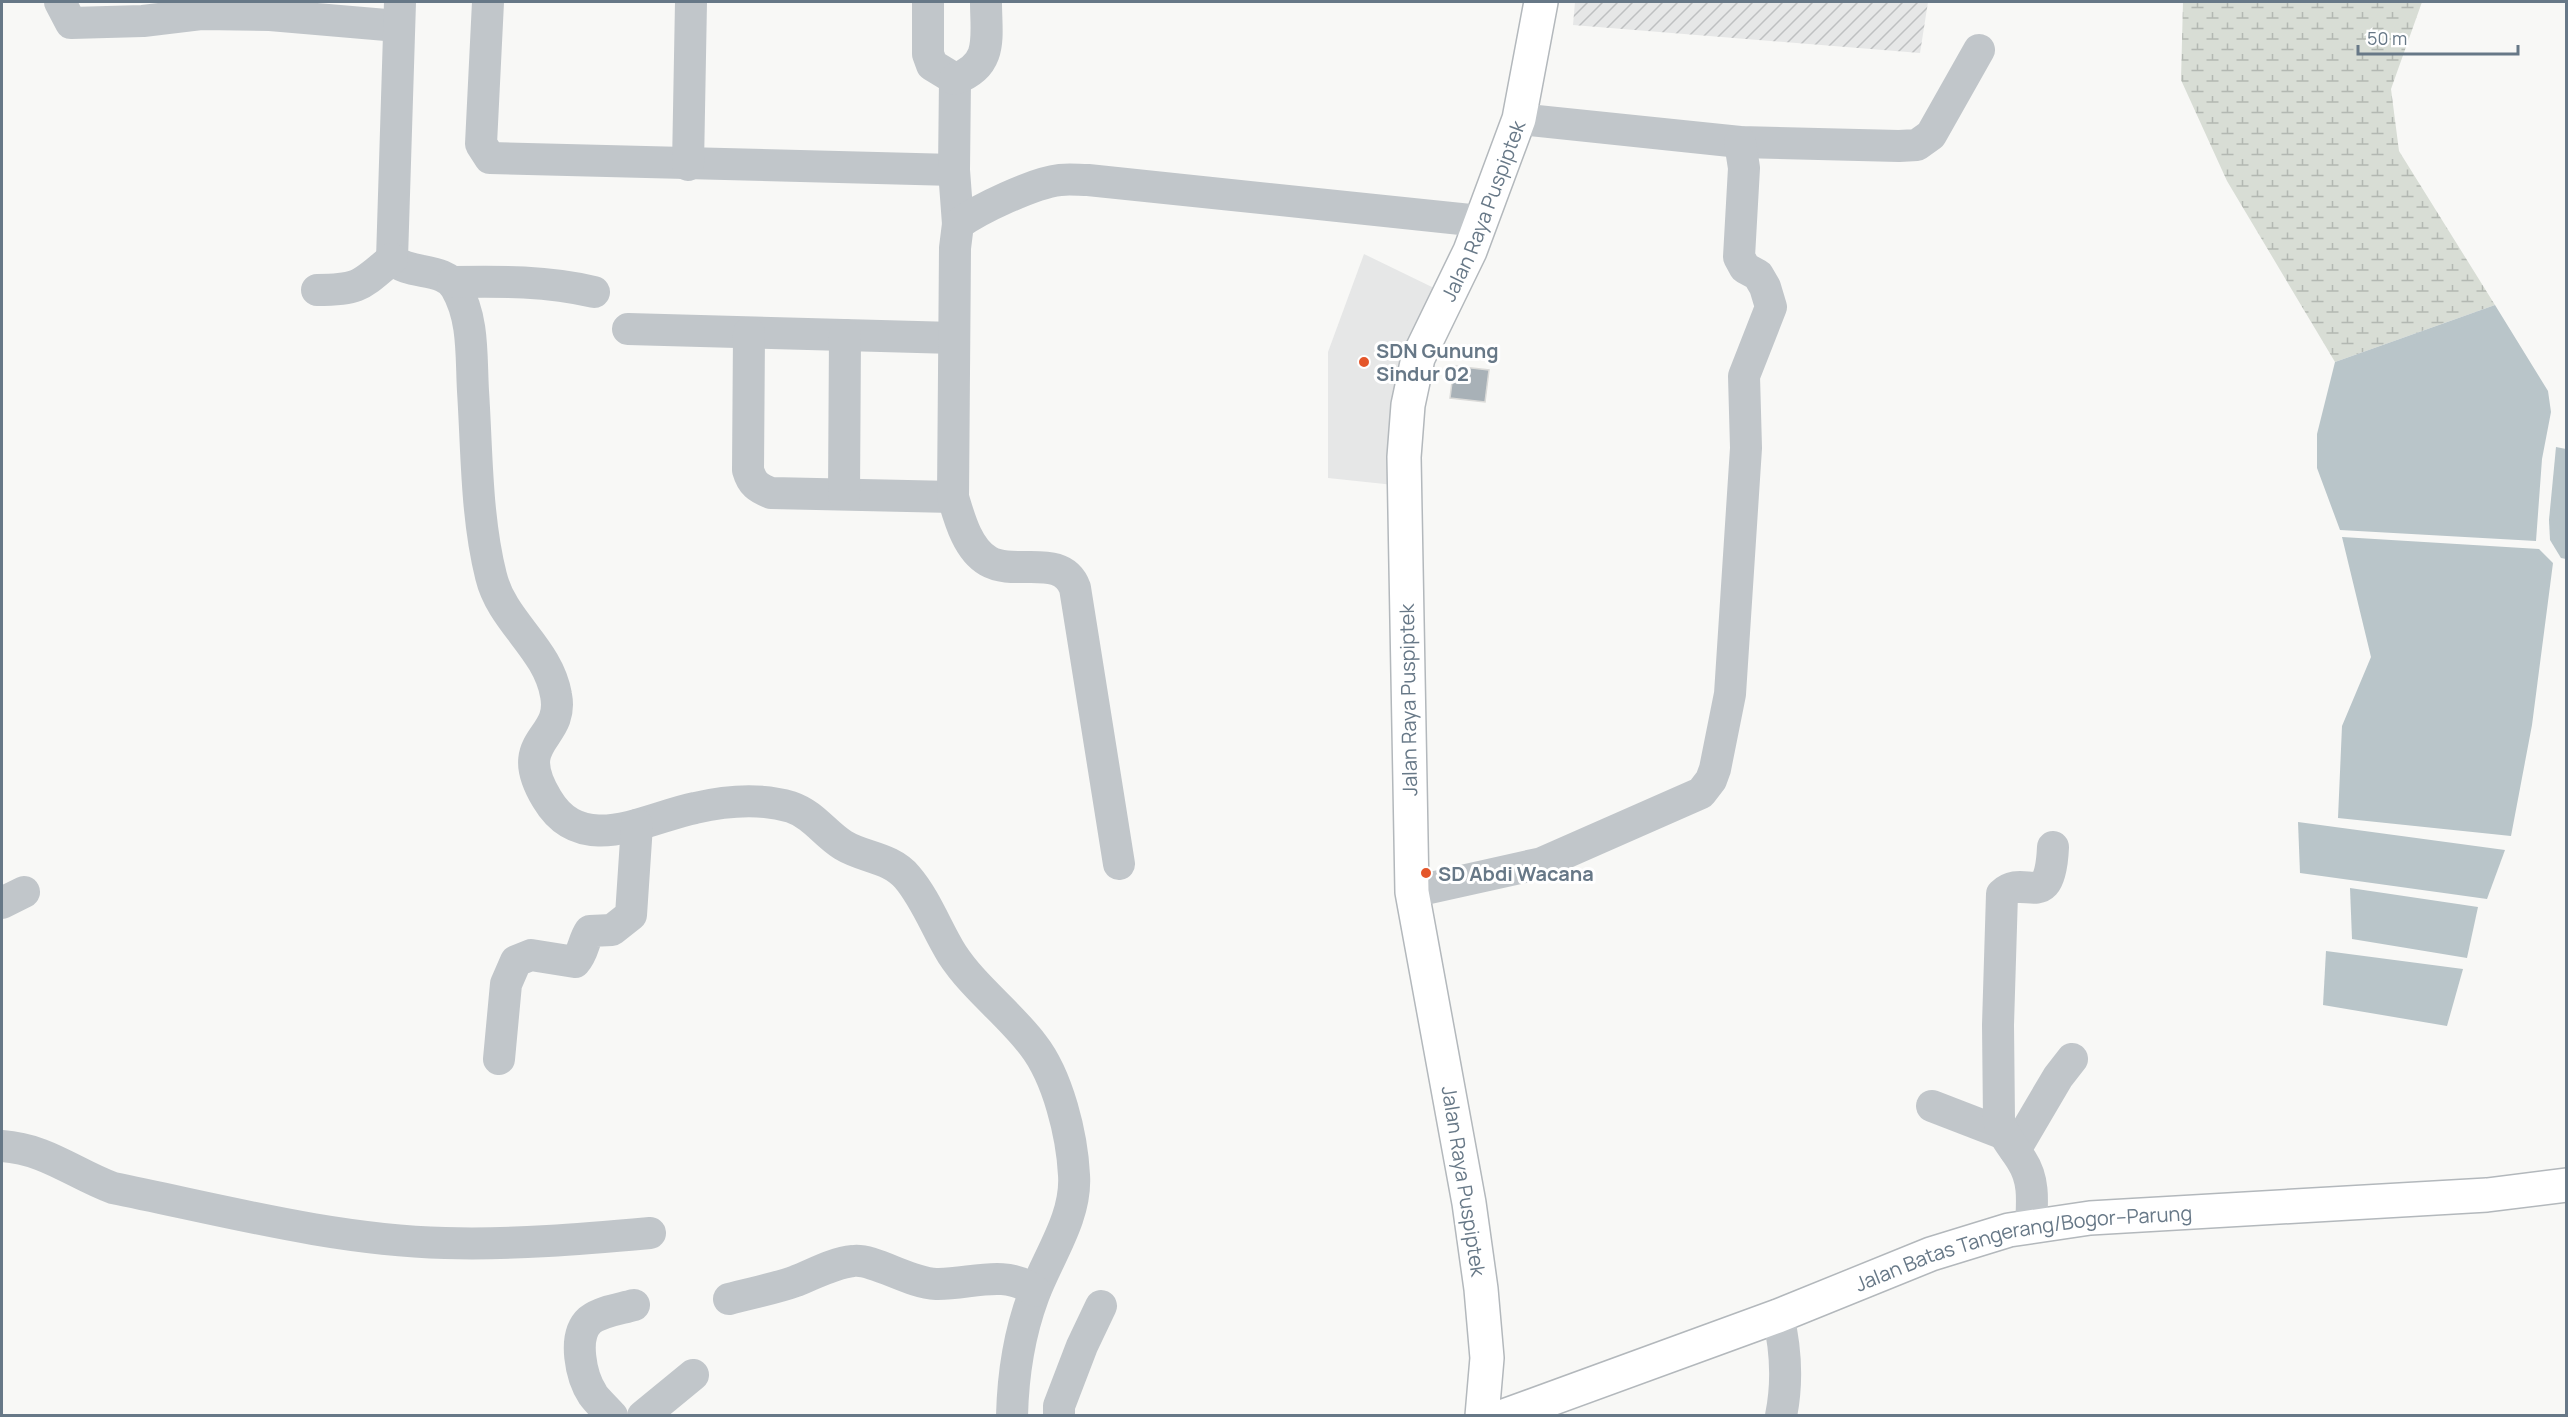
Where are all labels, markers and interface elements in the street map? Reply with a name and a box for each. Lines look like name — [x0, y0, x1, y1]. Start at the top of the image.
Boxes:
scale bar — [2358, 18, 2518, 56]
text: 50 m — [2367, 26, 2407, 50]
street label: Jalan Raya Puspiptek — [1434, 115, 1531, 306]
place label: SDN Gunung Sindur 02 — [1376, 337, 1499, 387]
marker: SDN Gunung Sindur 02 — [1357, 355, 1371, 369]
street label: Jalan Raya Puspiptek — [1393, 602, 1423, 796]
place label: SD Abdi Wacana — [1438, 860, 1594, 887]
marker: SD Abdi Wacana — [1419, 866, 1433, 880]
street label: Jalan Raya Puspiptek — [1436, 1084, 1493, 1279]
street label: Jalan Batas Tangerang/Bogor–Parung — [1851, 1199, 2193, 1297]

